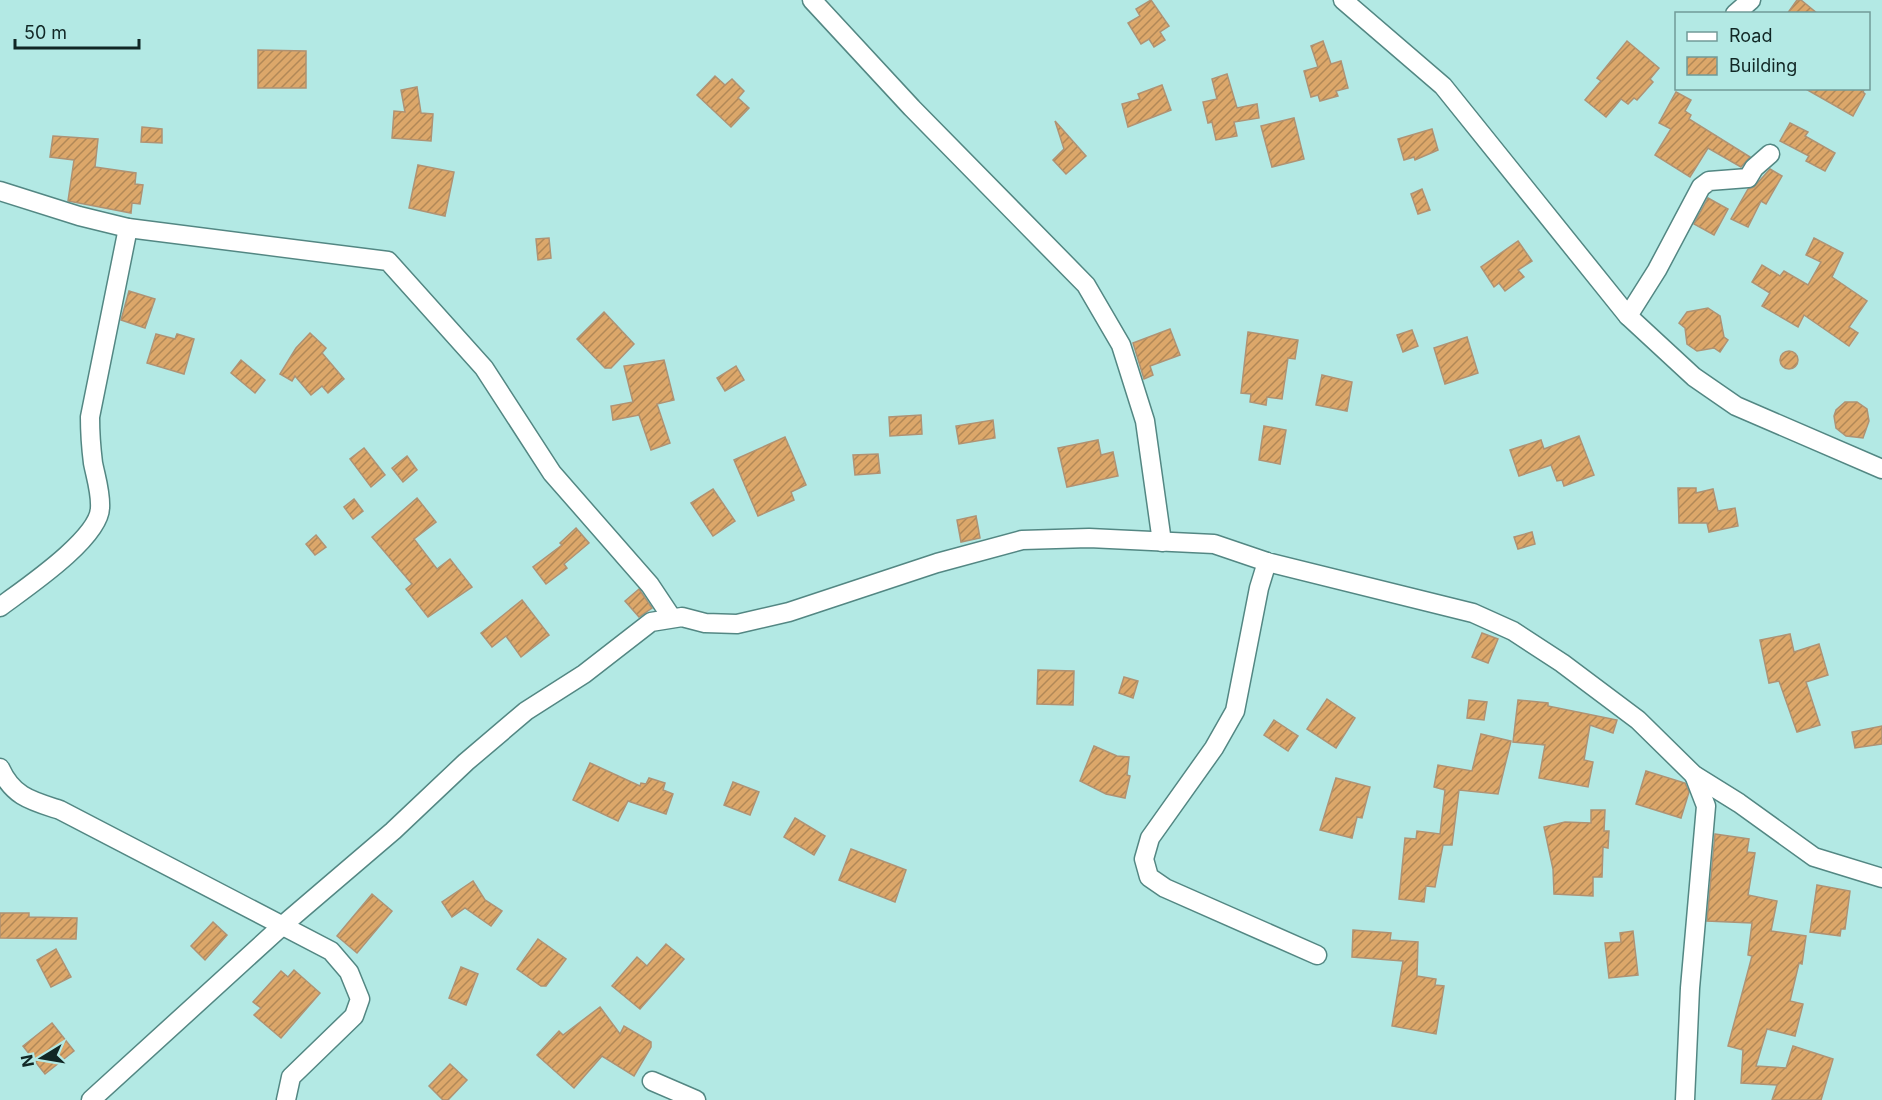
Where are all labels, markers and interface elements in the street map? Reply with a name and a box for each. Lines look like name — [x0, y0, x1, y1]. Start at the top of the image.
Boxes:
scale bar — [15, 12, 140, 50]
legend — [1675, 12, 1870, 90]
text: 50 m — [24, 22, 67, 43]
text: Road — [1729, 25, 1772, 46]
text: Building — [1729, 55, 1797, 76]
north arrow — [12, 1028, 72, 1088]
text: N — [16, 1053, 38, 1069]

